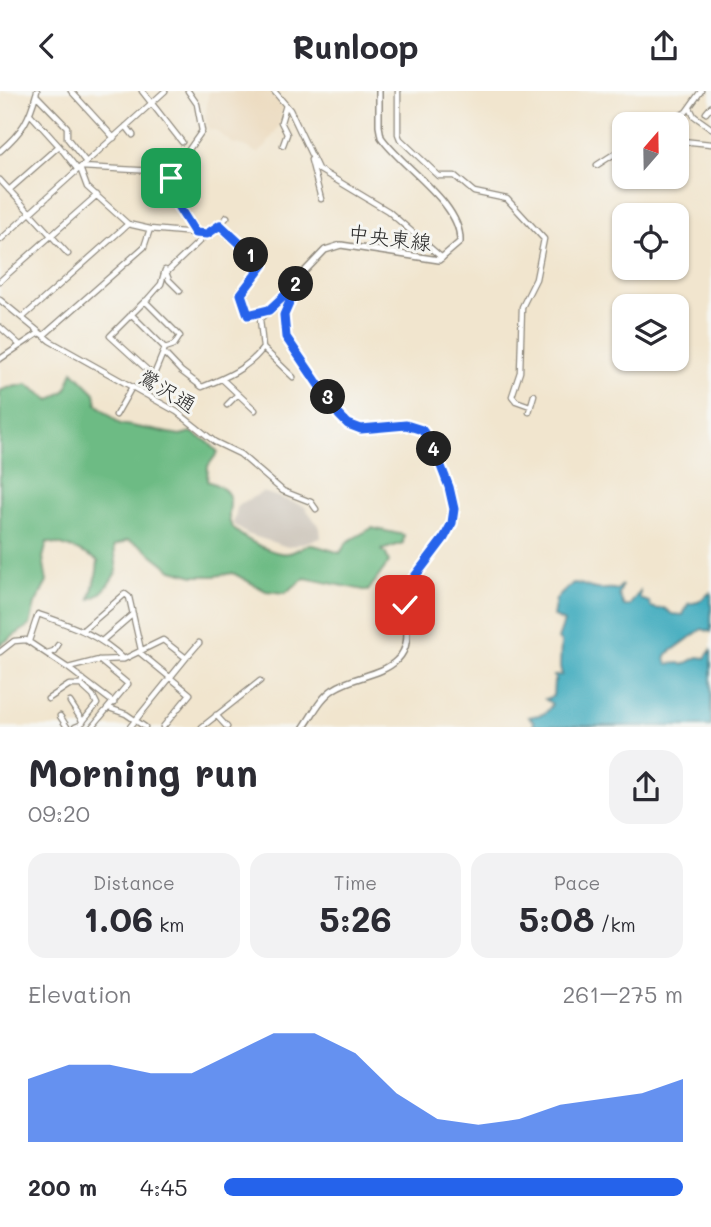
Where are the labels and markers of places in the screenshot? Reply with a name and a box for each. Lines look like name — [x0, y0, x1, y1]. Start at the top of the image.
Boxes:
pin — [141, 148, 201, 208]
pin: 1 — [233, 237, 268, 273]
pin: 2 — [278, 267, 314, 301]
pin: 3 — [310, 379, 346, 415]
pin: 4 — [416, 431, 452, 467]
pin — [375, 575, 435, 635]

